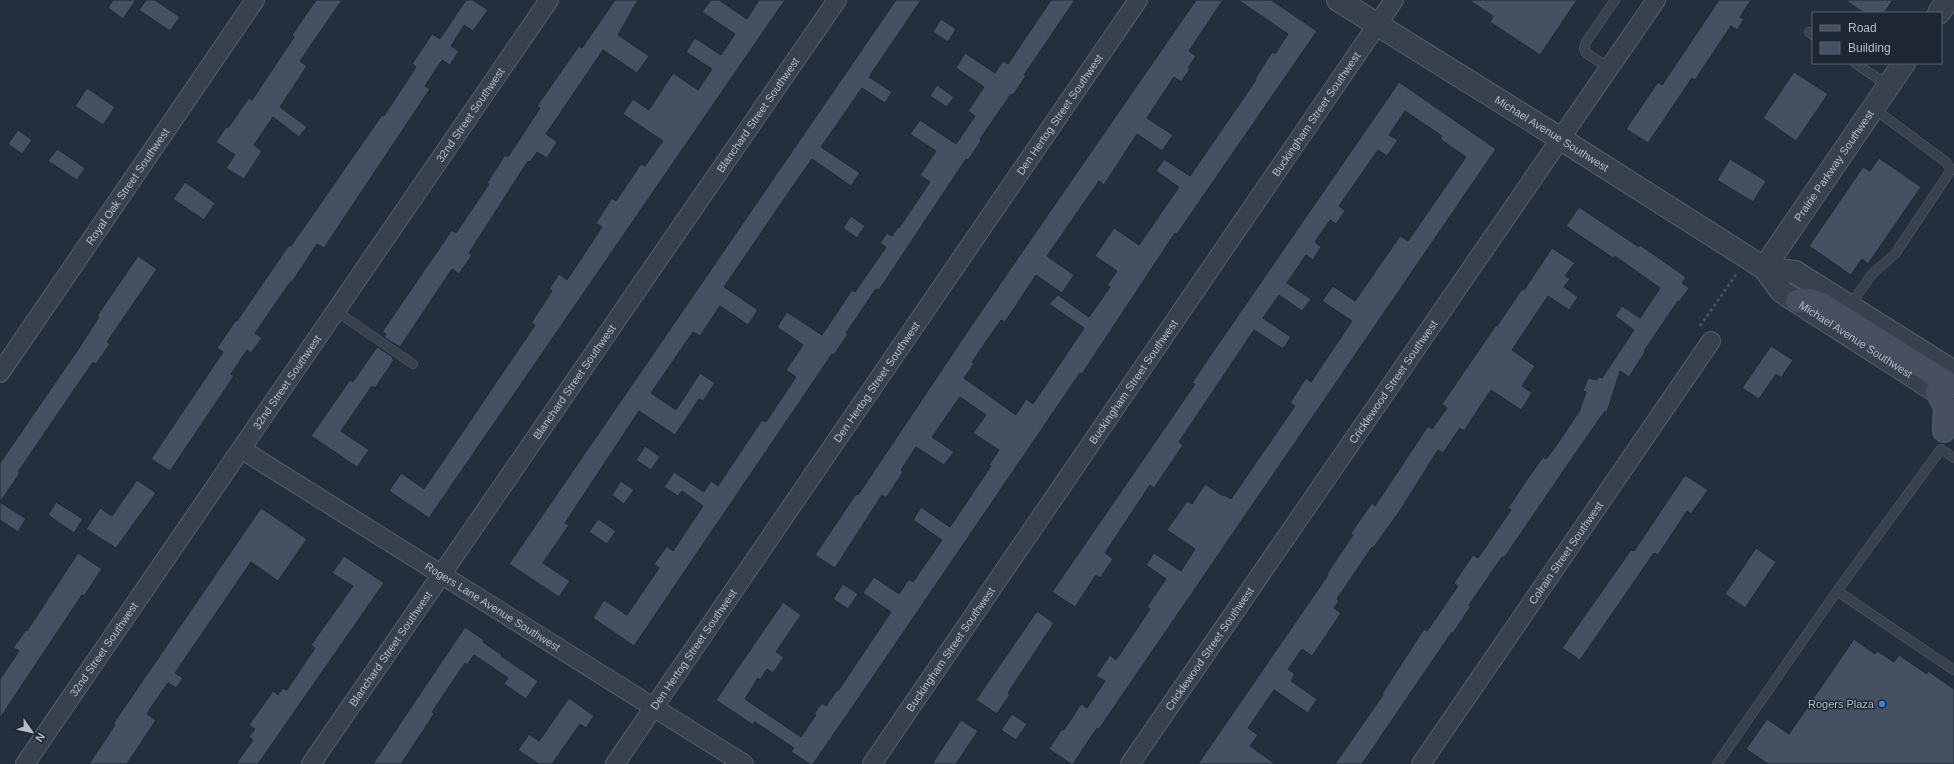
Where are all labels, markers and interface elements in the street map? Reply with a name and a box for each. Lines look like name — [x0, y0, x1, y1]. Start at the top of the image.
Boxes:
legend — [1812, 12, 1942, 64]
text: Road — [1848, 21, 1877, 35]
text: Building — [1848, 41, 1891, 55]
street label: Buckingham Street Southwest — [1269, 50, 1363, 178]
street label: Den Hertog Street Southwest — [1014, 52, 1105, 177]
street label: Blanchard Street Southwest — [714, 55, 802, 175]
street label: 32nd Street Southwest — [434, 66, 507, 164]
street label: Michael Avenue Southwest — [1493, 93, 1611, 174]
street label: Prairie Parkway Southwest — [1792, 108, 1876, 223]
street label: Royal Oak Street Southwest — [84, 126, 172, 247]
street label: Michael Avenue Southwest — [1797, 299, 1915, 380]
street label: Buckingham Street Southwest — [1087, 317, 1180, 446]
street label: Cricklewood Street Southwest — [1347, 318, 1440, 446]
street label: Den Hertog Street Southwest — [831, 319, 922, 444]
street label: Blanchard Street Southwest — [530, 322, 618, 441]
street label: 32nd Street Southwest — [250, 333, 323, 432]
street label: Colrain Street Southwest — [1526, 499, 1605, 606]
street label: Rogers Lane Avenue Southwest — [423, 560, 562, 653]
street label: Buckingham Street Southwest — [904, 585, 997, 714]
street label: Cricklewood Street Southwest — [1163, 585, 1256, 713]
street label: Den Hertog Street Southwest — [648, 587, 739, 712]
street label: Blanchard Street Southwest — [347, 589, 434, 708]
street label: 32nd Street Southwest — [67, 600, 140, 699]
place label: Rogers Plaza — [1808, 698, 1875, 710]
marker: Rogers Plaza — [1877, 699, 1887, 709]
north arrow — [12, 712, 52, 752]
text: N — [33, 731, 47, 744]

